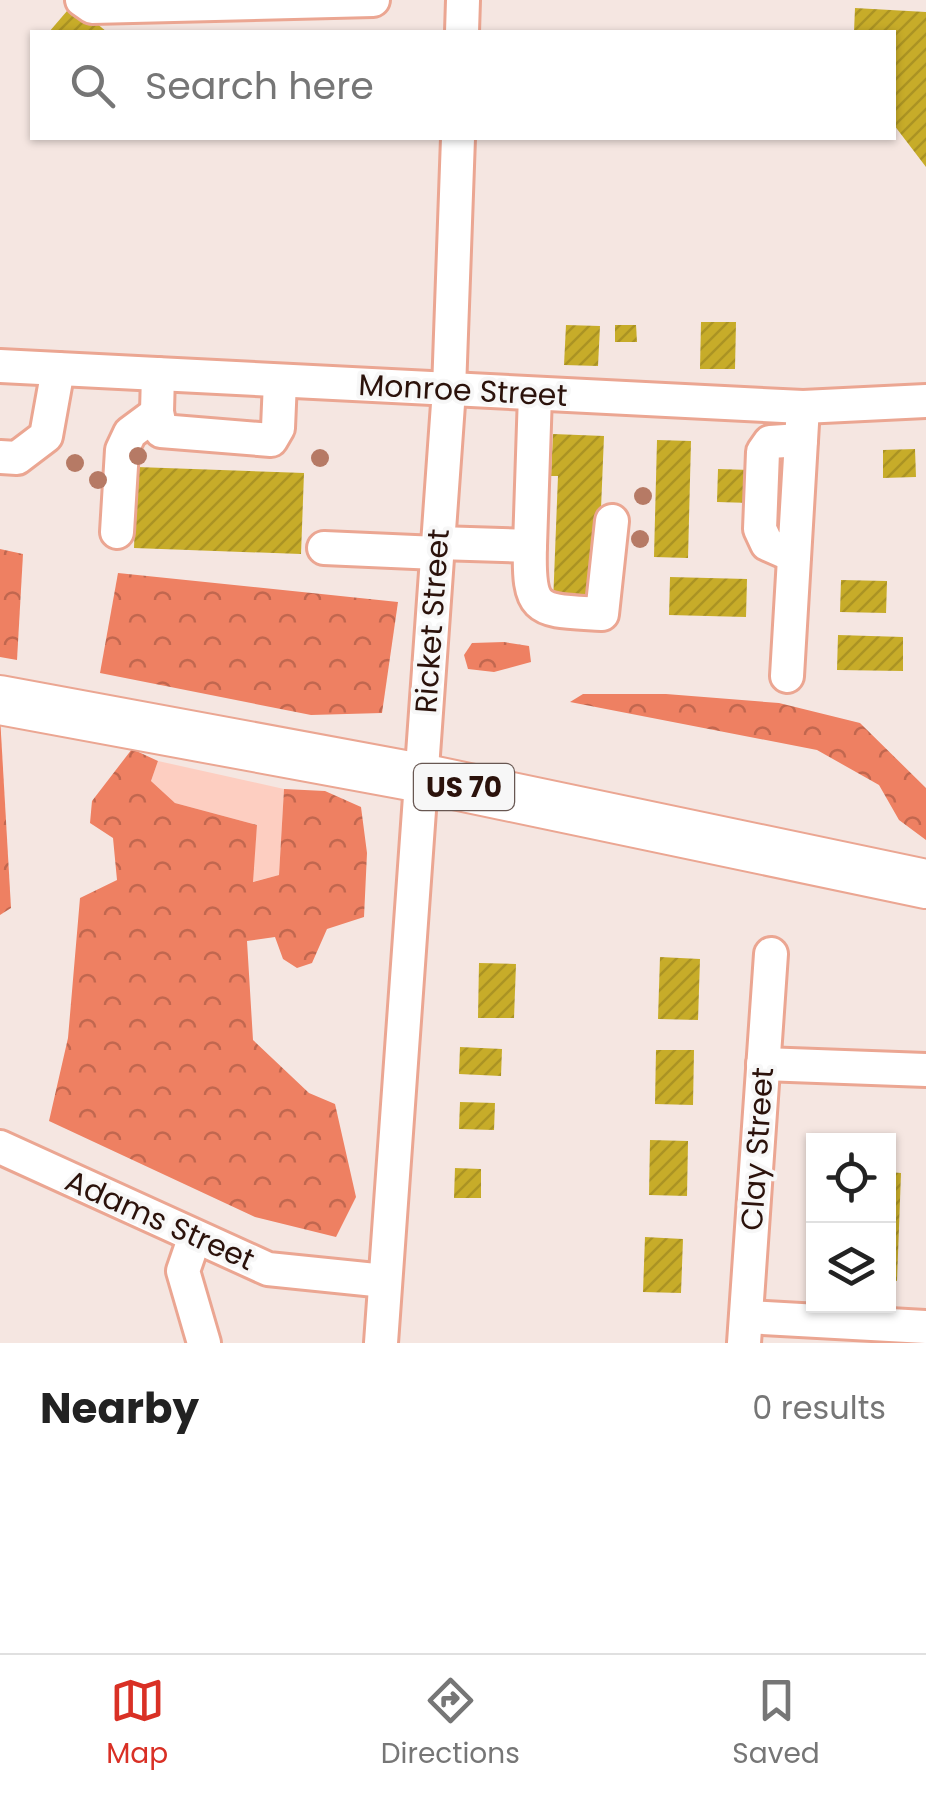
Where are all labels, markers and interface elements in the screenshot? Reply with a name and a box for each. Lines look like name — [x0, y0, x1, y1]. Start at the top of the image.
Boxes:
search box — [30, 30, 896, 140]
icon: search — [65, 58, 120, 113]
text: Search here — [145, 59, 374, 112]
street label: Monroe Street — [357, 363, 569, 417]
street label: Ricket Street — [404, 527, 460, 715]
road number: US 70 — [414, 764, 514, 810]
street label: Clay Street — [730, 1066, 784, 1232]
map controls — [806, 1133, 896, 1313]
button: locate — [806, 1133, 896, 1223]
street label: Adams Street — [58, 1159, 262, 1281]
button: layers — [806, 1223, 896, 1313]
text: Nearby — [40, 1379, 199, 1438]
text: 0 results — [752, 1385, 886, 1430]
tab: Map — [106, 1673, 168, 1775]
tab: Directions — [381, 1673, 520, 1775]
tab: Saved — [732, 1673, 820, 1775]

